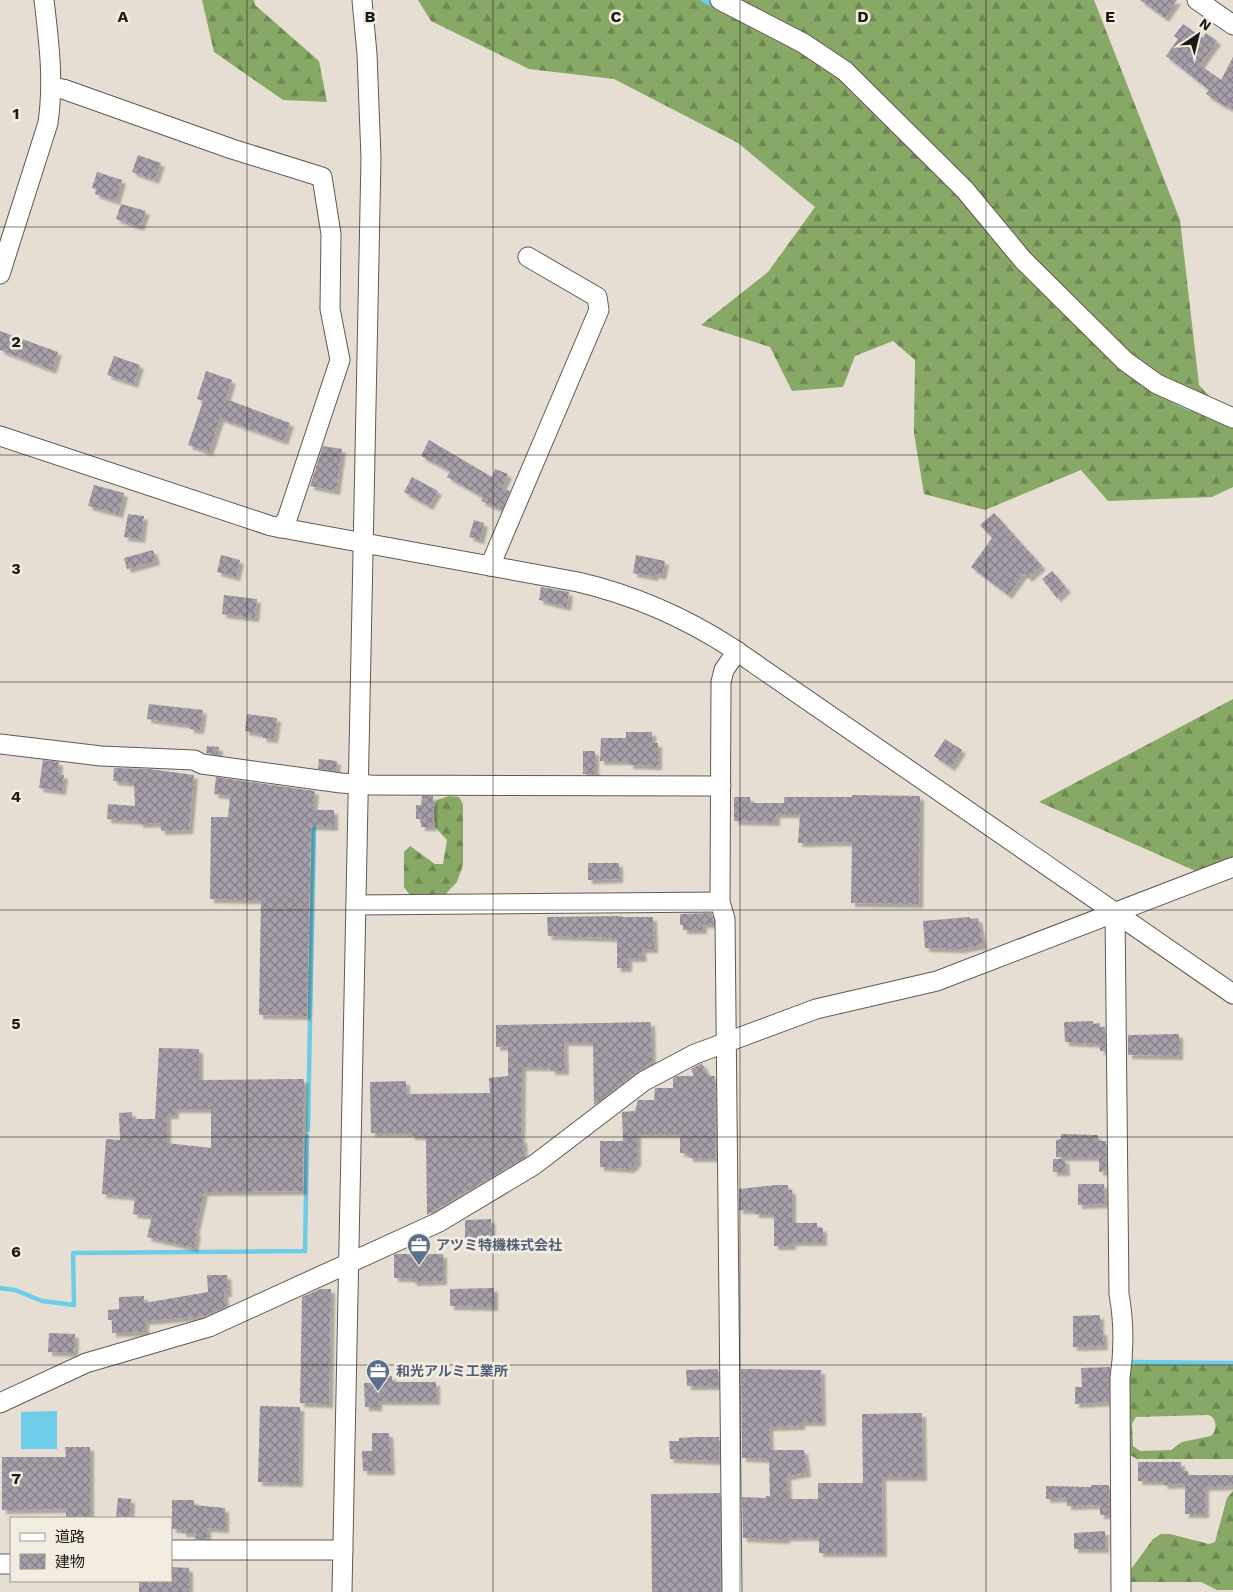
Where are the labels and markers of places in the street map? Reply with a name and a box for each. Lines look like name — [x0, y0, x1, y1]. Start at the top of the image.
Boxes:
office icon: アツミ特機株式会社 — [406, 1232, 432, 1266]
place label: アツミ特機株式会社 — [436, 1237, 562, 1253]
office icon: 和光アルミ工業所 — [365, 1358, 391, 1392]
place label: 和光アルミ工業所 — [396, 1363, 508, 1379]

